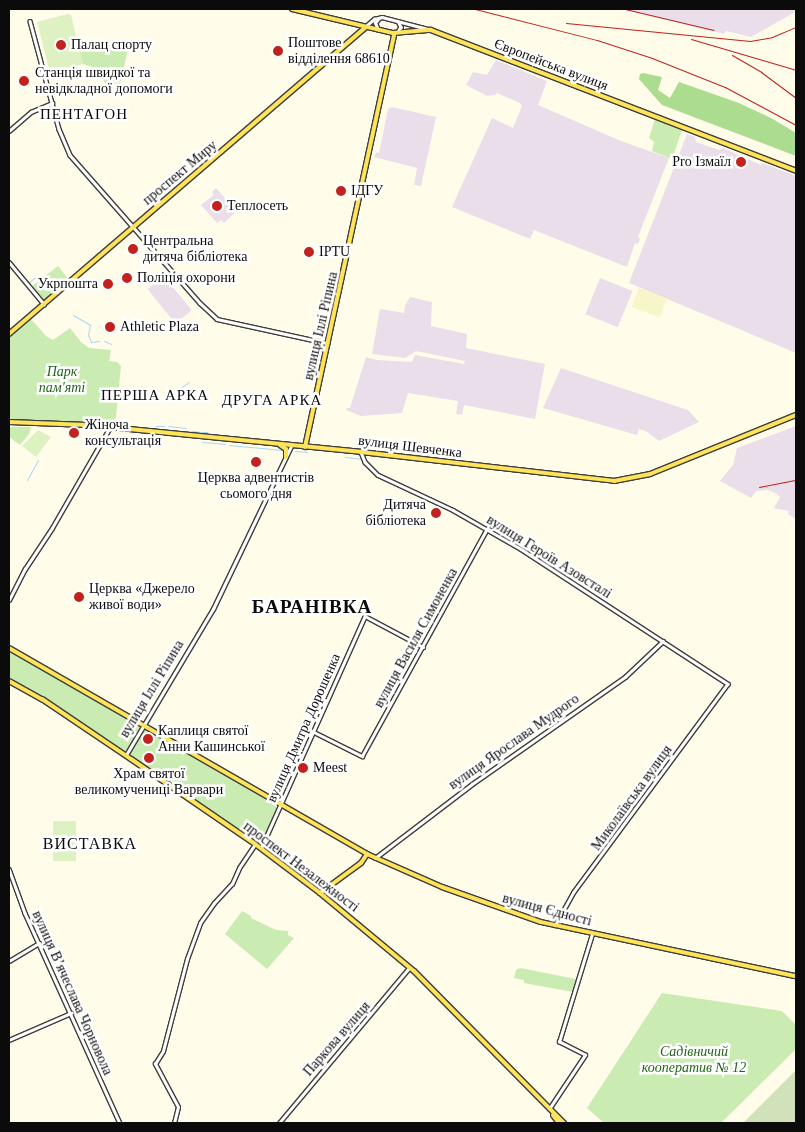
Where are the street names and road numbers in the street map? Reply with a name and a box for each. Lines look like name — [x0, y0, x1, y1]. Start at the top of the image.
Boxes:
street label: Європейська вулиця — [492, 35, 610, 95]
street label: проспект Миру — [139, 137, 221, 209]
street label: вулиця Іллі Ріпина — [300, 270, 342, 382]
street label: вулиця Шевченка — [357, 432, 463, 462]
street label: вулиця Героїв Азовсталі — [483, 512, 615, 602]
street label: вулиця Василя Симоненка — [371, 565, 461, 711]
street label: вулиця Іллі Ріпина — [116, 637, 188, 741]
street label: вулиця Дмитра Дорошенка — [264, 651, 344, 805]
street label: вулиця Ярослава Мудрого — [446, 691, 582, 793]
street label: Миколаївська вулиця — [588, 742, 676, 854]
street label: проспект Незалежності — [240, 818, 362, 916]
street label: вулиця Єдності — [500, 890, 594, 930]
street label: вулиця Вʼячеслава Чорновола — [28, 908, 116, 1078]
street label: Паркова вулиця — [300, 998, 374, 1080]

